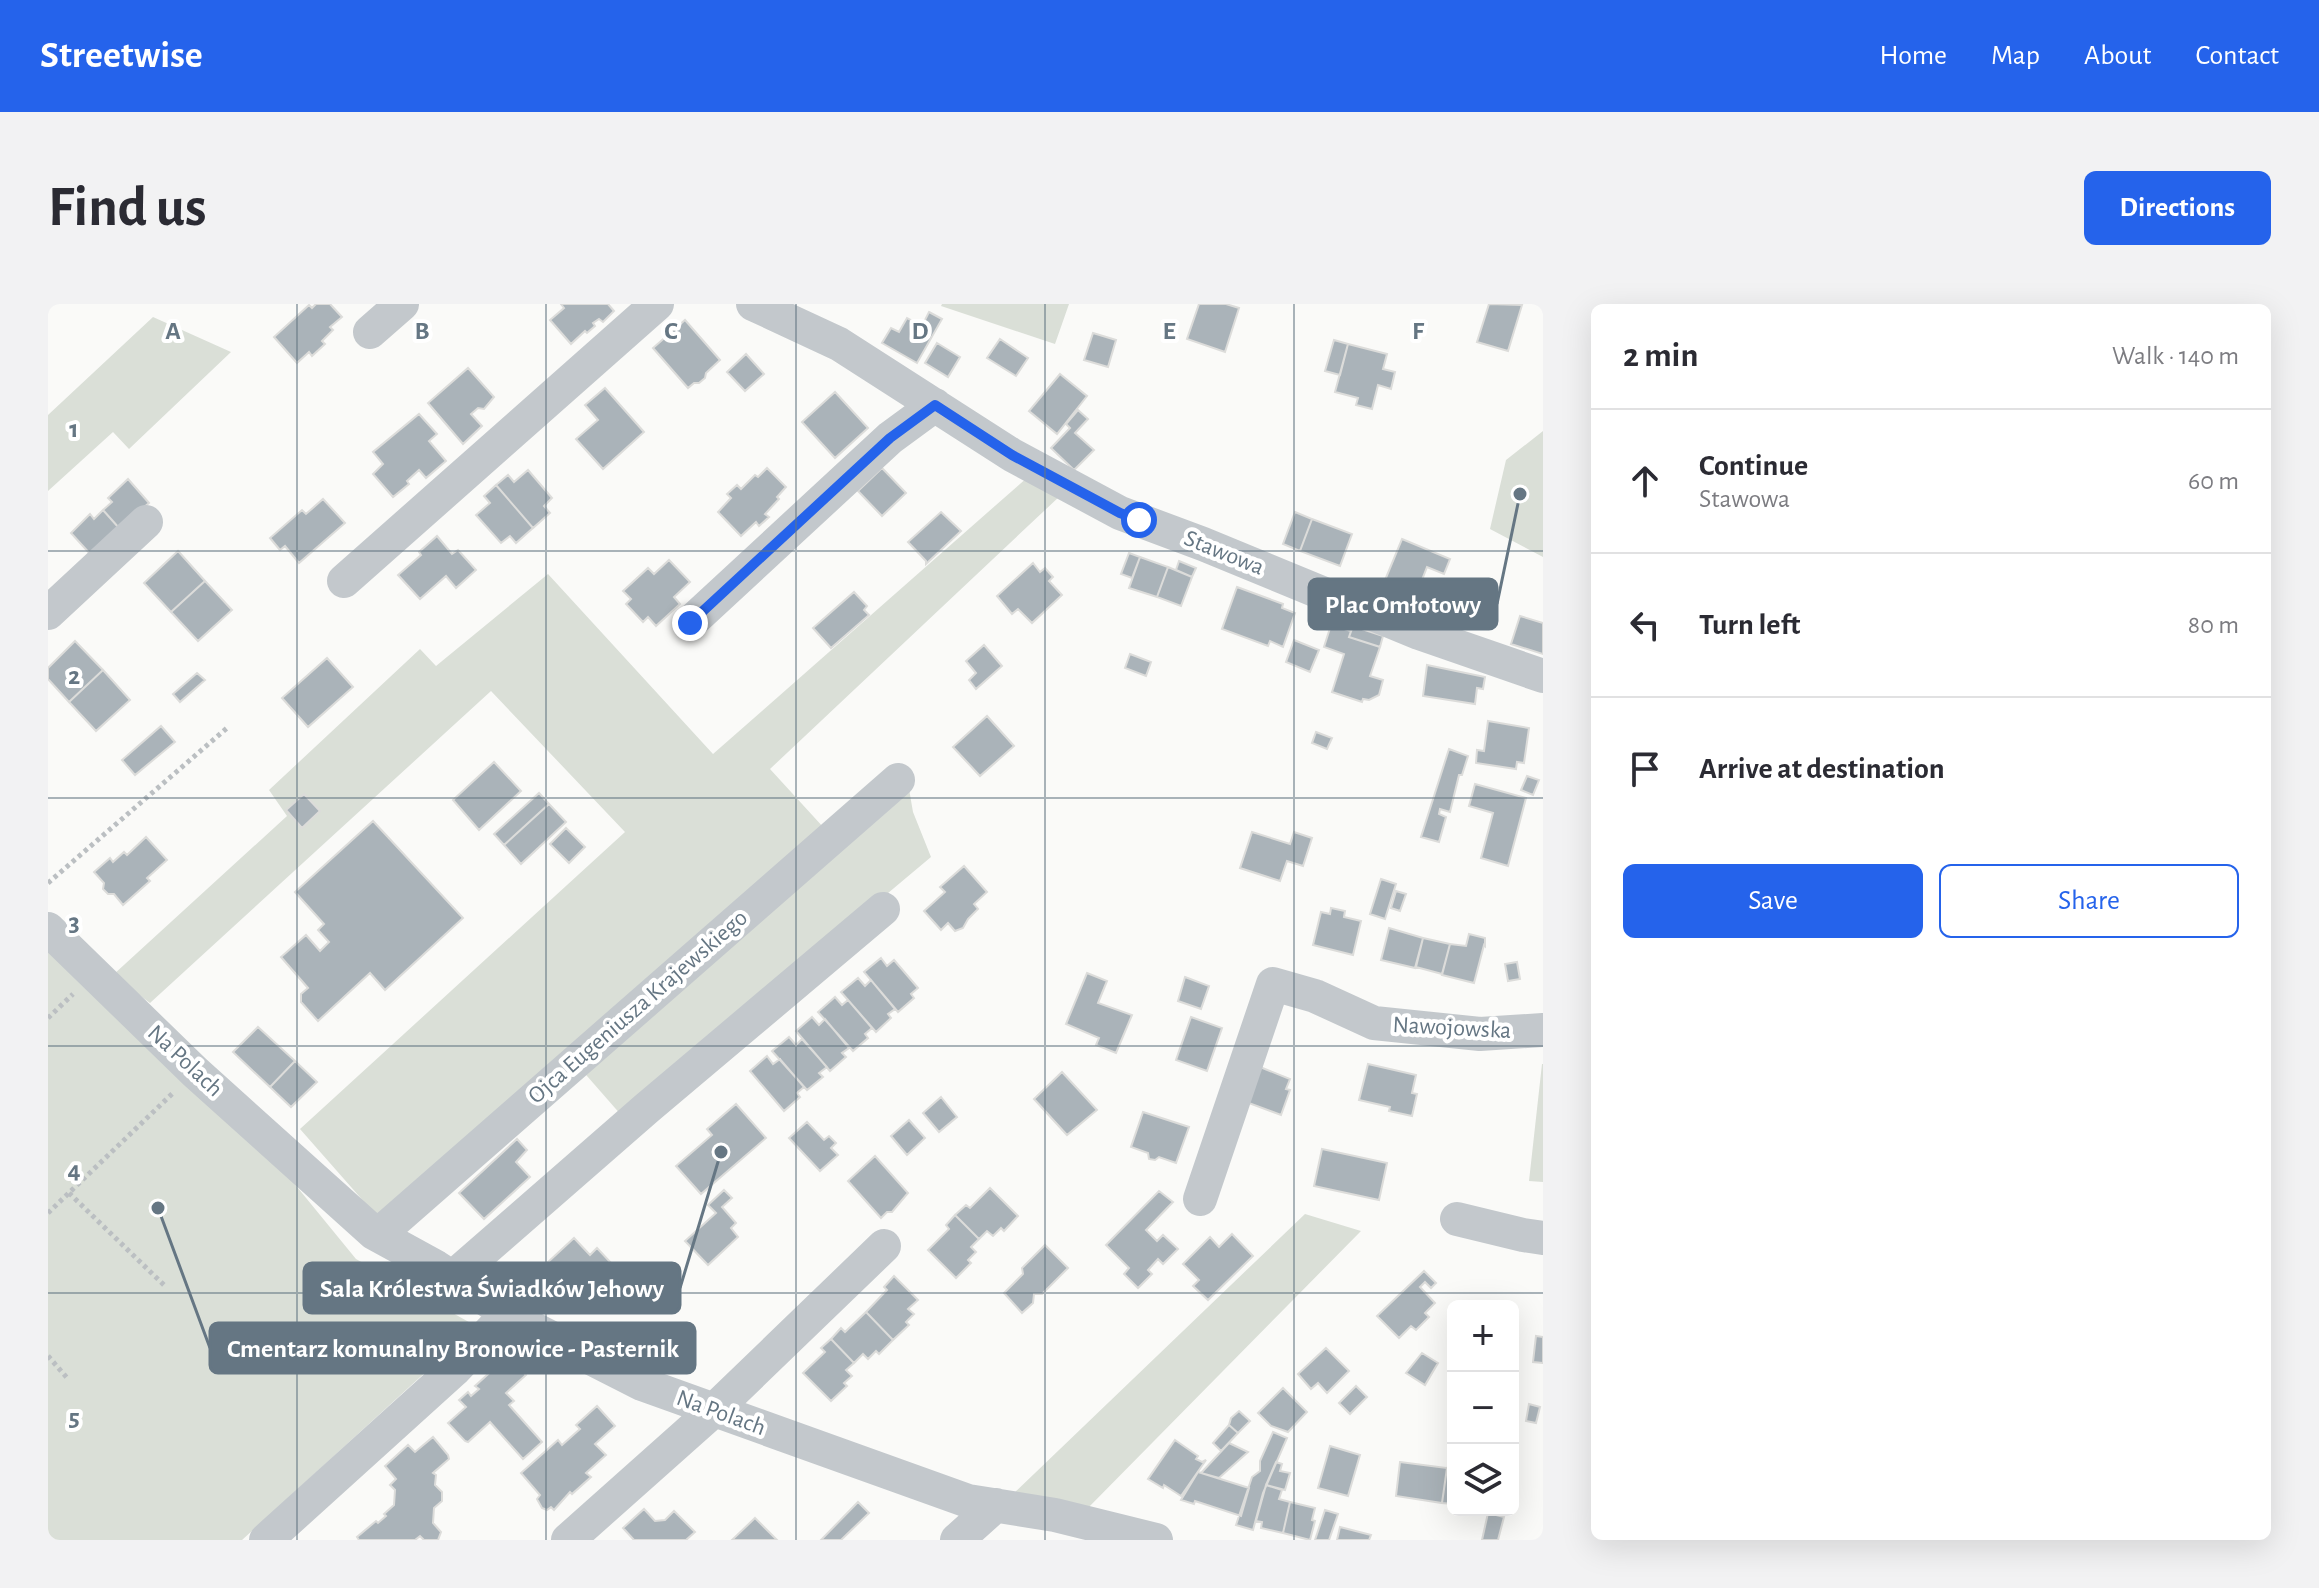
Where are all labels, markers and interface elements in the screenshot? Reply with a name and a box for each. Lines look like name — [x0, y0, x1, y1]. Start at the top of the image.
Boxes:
text: Streetwise — [40, 37, 203, 75]
text: Home — [1880, 42, 1947, 70]
text: Map — [1991, 42, 2040, 70]
text: About — [2084, 42, 2152, 70]
text: Contact — [2196, 42, 2279, 70]
button: Directions — [2084, 171, 2271, 245]
text: Find us — [48, 180, 206, 236]
text: A — [165, 318, 181, 344]
text: B — [414, 318, 430, 344]
text: C — [664, 318, 678, 344]
text: D — [911, 318, 929, 344]
text: E — [1162, 318, 1176, 344]
text: F — [1412, 318, 1425, 344]
text: 2 min — [1623, 339, 1698, 373]
text: Walk · 140 m — [2112, 343, 2239, 369]
text: 1 — [69, 416, 79, 442]
text: Continue — [1699, 451, 1808, 481]
icon: ahead — [1623, 459, 1667, 503]
text: 60 m — [2188, 468, 2239, 494]
text: Stawowa — [1699, 486, 1790, 512]
route start — [1121, 502, 1157, 538]
street label: Stawowa — [1181, 526, 1267, 580]
callout: Plac Omłotowy — [1309, 579, 1497, 629]
text: Plac Omłotowy — [1325, 592, 1482, 618]
icon: left — [1623, 603, 1667, 647]
route end — [672, 605, 708, 641]
text: Turn left — [1699, 610, 1800, 640]
text: 80 m — [2188, 612, 2239, 638]
text: 2 — [68, 663, 80, 689]
icon: arrive — [1623, 747, 1667, 791]
text: Arrive at destination — [1699, 754, 1945, 784]
button: Save — [1623, 864, 1923, 938]
button: Share — [1939, 864, 2239, 938]
street label: Ojca Eugeniusza Krajewskiego — [524, 906, 752, 1108]
text: 3 — [68, 910, 80, 936]
street label: Nawojowska — [1392, 1013, 1512, 1043]
street label: Na Polach — [143, 1021, 227, 1101]
text: 4 — [67, 1157, 81, 1183]
callout: Sala Królestwa Świadków Jehowy — [304, 1263, 680, 1313]
text: Sala Królestwa Świadków Jehowy — [320, 1274, 665, 1302]
map controls — [1447, 1300, 1519, 1516]
button: + — [1447, 1300, 1519, 1372]
callout: Cmentarz komunalny Bronowice - Pasternik — [210, 1323, 695, 1373]
text: Cmentarz komunalny Bronowice - Pasternik — [227, 1336, 679, 1362]
button: − — [1447, 1372, 1519, 1444]
street label: Na Polach — [673, 1386, 769, 1440]
text: 5 — [68, 1405, 80, 1431]
button: layers — [1447, 1444, 1519, 1516]

